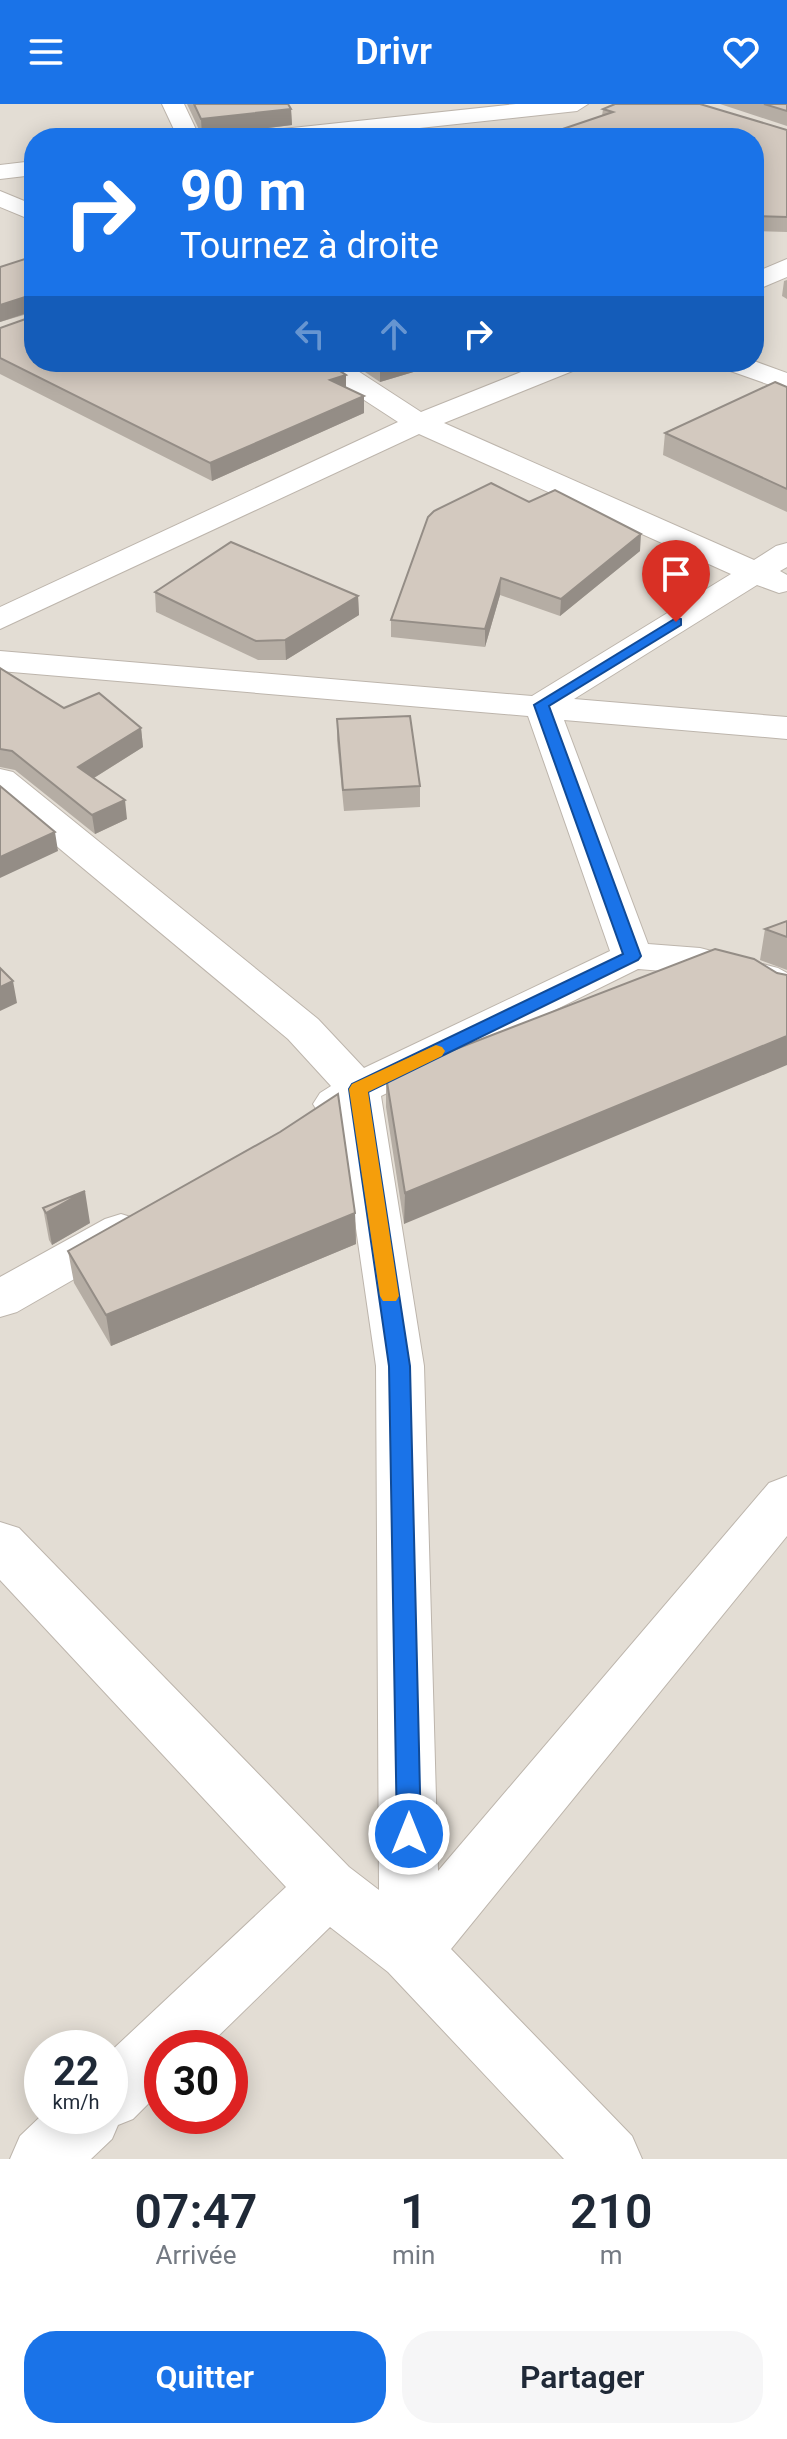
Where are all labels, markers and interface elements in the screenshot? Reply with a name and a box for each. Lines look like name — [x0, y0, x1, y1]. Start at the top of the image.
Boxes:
icon: menu — [24, 30, 68, 74]
icon: heart — [719, 30, 763, 74]
text: Drivr — [355, 31, 432, 73]
text: 90 m — [180, 158, 307, 224]
icon: right — [48, 160, 152, 264]
text: Tournez à droite — [180, 225, 439, 267]
icon: left — [288, 312, 332, 356]
icon: ahead — [372, 312, 416, 356]
icon: right — [456, 312, 500, 356]
pin — [642, 540, 710, 622]
icon: arrive — [654, 552, 698, 596]
position arrow — [367, 1792, 451, 1876]
speed limit sign: 30 — [144, 2030, 248, 2134]
text: 22 — [53, 2048, 99, 2095]
text: km/h — [53, 2090, 99, 2114]
text: 07:47 — [135, 2183, 257, 2240]
text: 1 — [400, 2183, 427, 2240]
text: 210 — [570, 2183, 652, 2240]
text: Arrivée — [156, 2240, 236, 2270]
text: min — [392, 2240, 435, 2270]
text: m — [600, 2240, 623, 2270]
button: Quitter — [24, 2331, 386, 2423]
button: Partager — [402, 2331, 763, 2423]

